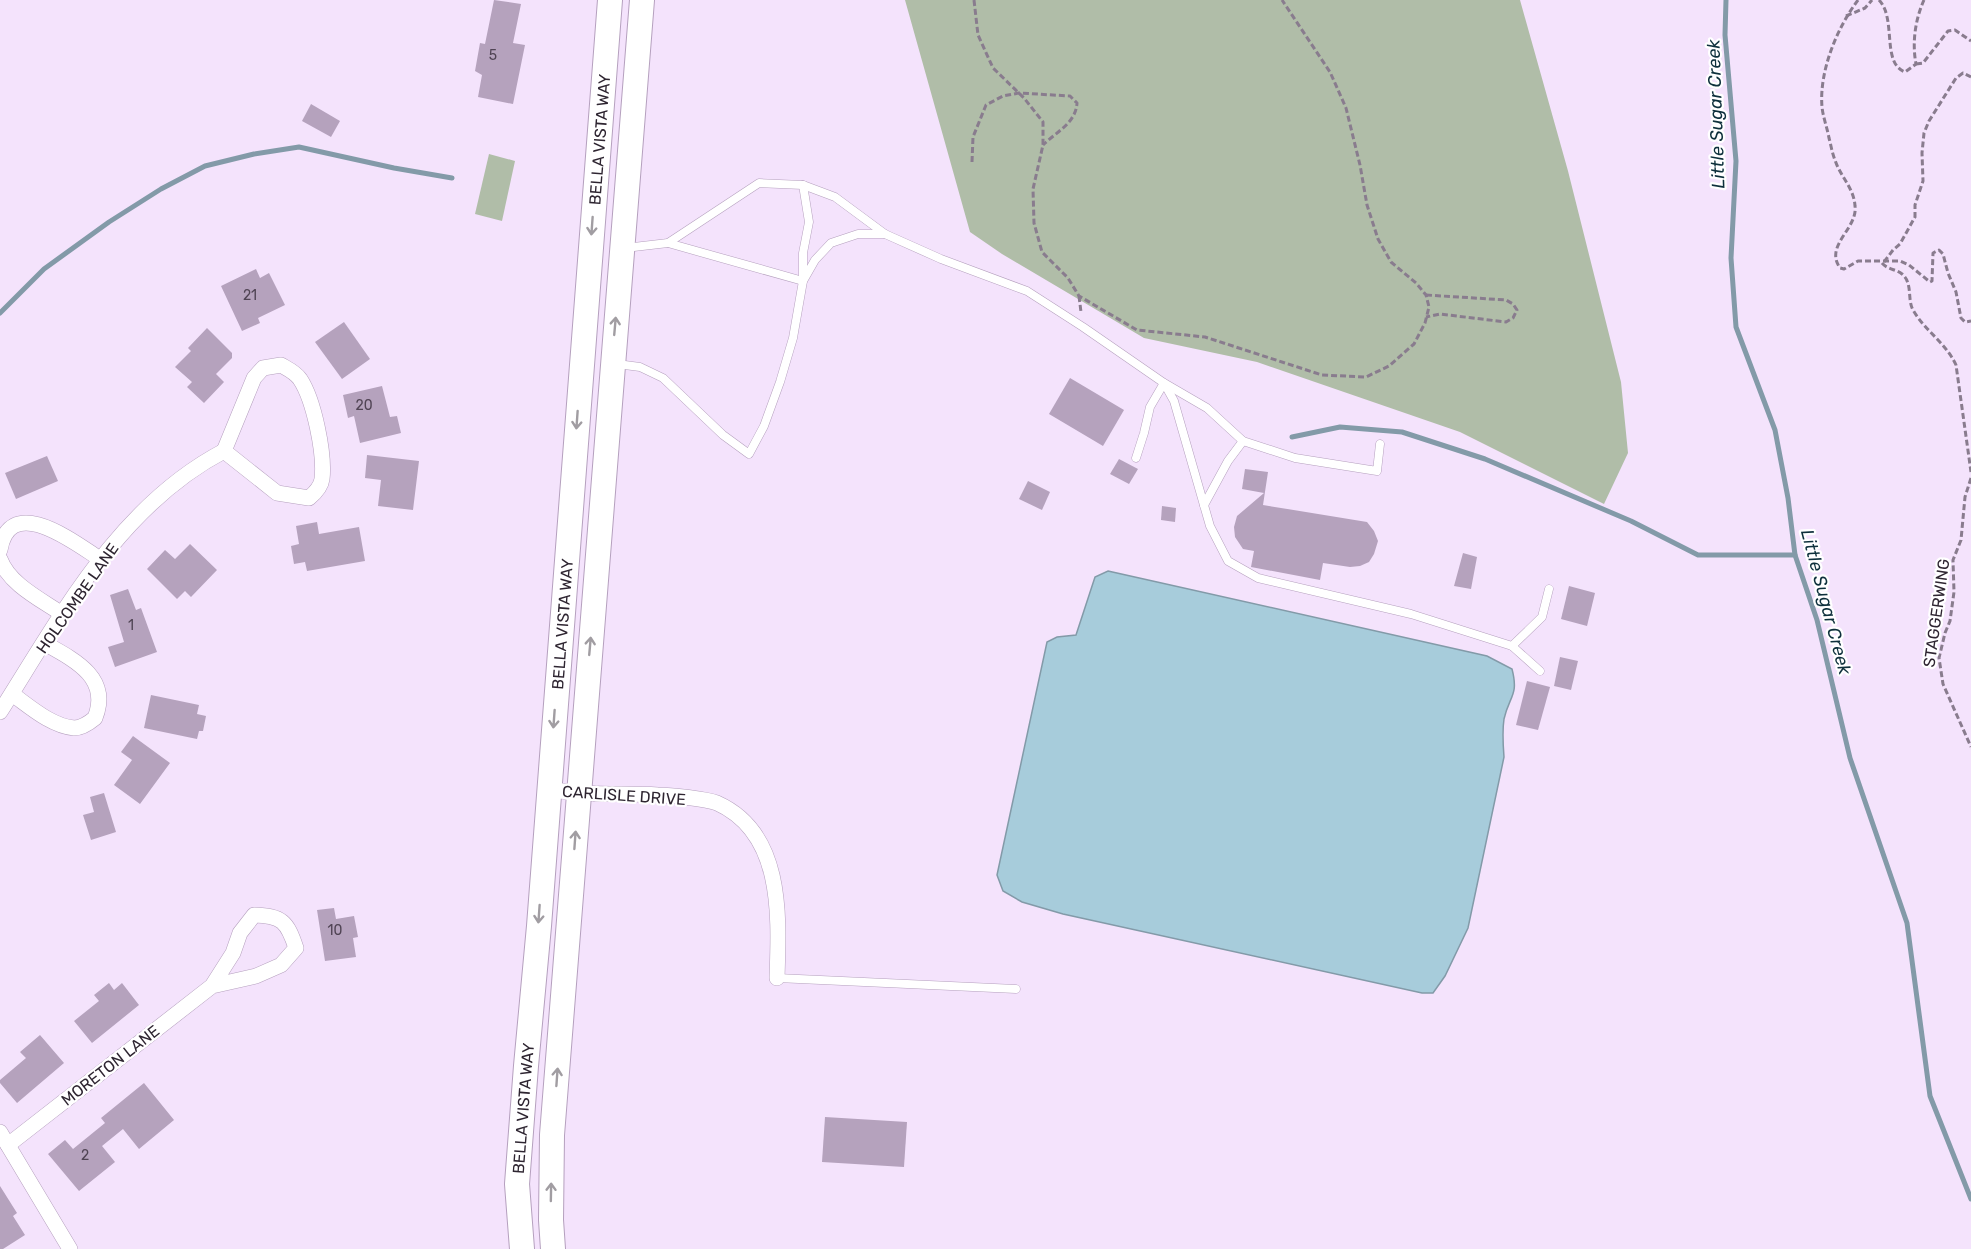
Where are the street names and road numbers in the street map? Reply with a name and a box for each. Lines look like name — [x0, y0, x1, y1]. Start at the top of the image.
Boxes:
street label: BELLA VISTA WAY — [585, 73, 614, 206]
street label: HOLCOMBE LANE — [32, 540, 123, 657]
street label: BELLA VISTA WAY — [548, 558, 577, 690]
street label: STAGGERWING — [1919, 558, 1954, 669]
street label: CARLISLE DRIVE — [562, 782, 686, 809]
street label: MORETON LANE — [58, 1021, 163, 1110]
street label: BELLA VISTA WAY — [509, 1042, 538, 1175]

